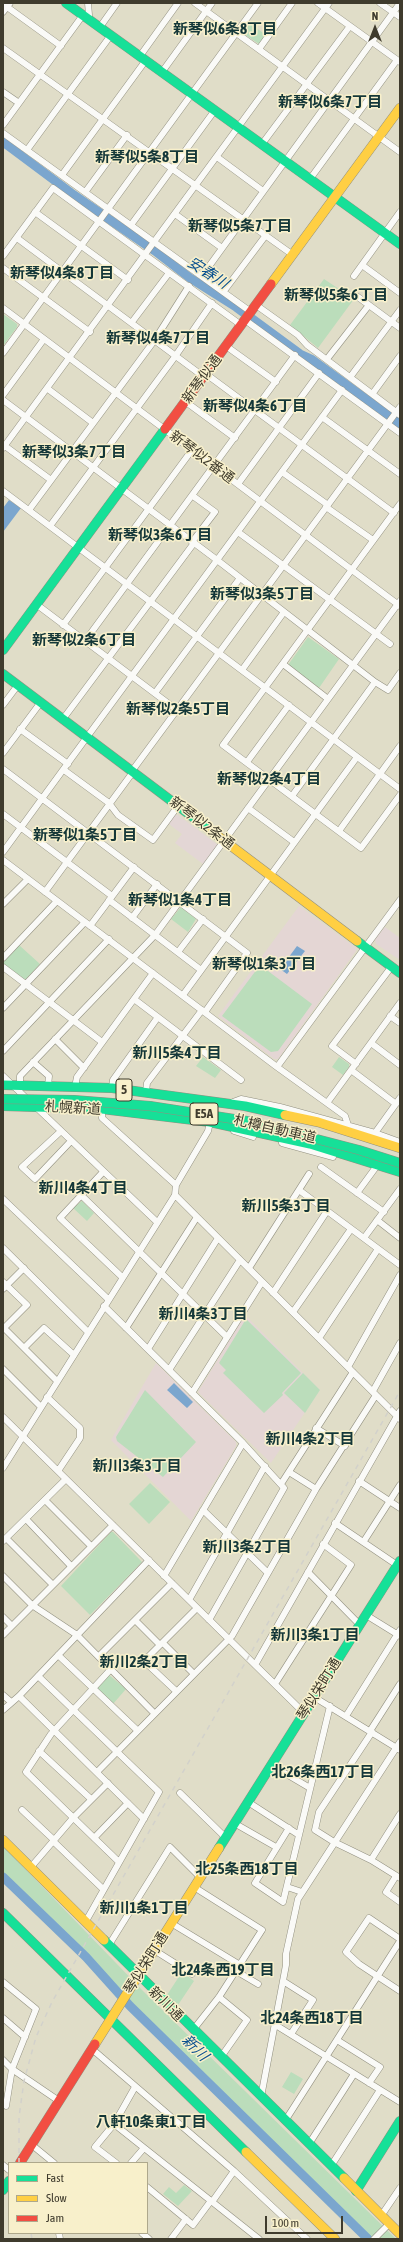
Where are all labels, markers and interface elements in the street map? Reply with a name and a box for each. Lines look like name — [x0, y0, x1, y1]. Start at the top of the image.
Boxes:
north arrow — [355, 8, 395, 48]
text: N — [372, 10, 378, 22]
district label: 新琴似6条8丁目 — [173, 20, 277, 38]
district label: 新琴似6条7丁目 — [278, 93, 382, 111]
district label: 新琴似5条8丁目 — [95, 148, 199, 166]
district label: 新琴似5条7丁目 — [188, 217, 292, 235]
water label: 安春川 — [184, 253, 232, 293]
district label: 新琴似4条8丁目 — [10, 264, 114, 282]
district label: 新琴似5条6丁目 — [284, 286, 388, 304]
district label: 新琴似4条7丁目 — [106, 329, 210, 347]
street label: 新琴似通 — [179, 351, 225, 407]
district label: 新琴似4条6丁目 — [203, 397, 307, 415]
street label: 新琴似2番通 — [166, 427, 238, 487]
district label: 新琴似3条7丁目 — [22, 443, 126, 461]
district label: 新琴似3条6丁目 — [108, 526, 212, 544]
district label: 新琴似3条5丁目 — [210, 585, 314, 603]
district label: 新琴似2条6丁目 — [32, 631, 136, 649]
district label: 新琴似2条5丁目 — [126, 700, 230, 718]
district label: 新琴似2条4丁目 — [217, 770, 321, 788]
street label: 新琴似2条通 — [166, 793, 238, 853]
district label: 新琴似1条5丁目 — [33, 826, 137, 844]
district label: 新琴似1条4丁目 — [128, 891, 232, 909]
district label: 新琴似1条3丁目 — [212, 955, 316, 973]
district label: 新川5条4丁目 — [132, 1044, 222, 1062]
road number: 5 — [116, 1079, 132, 1101]
street label: 札幌新道 — [45, 1098, 101, 1118]
road number: E5A — [190, 1103, 218, 1125]
street label: 札樽自動車道 — [232, 1111, 318, 1147]
district label: 新川4条4丁目 — [38, 1179, 128, 1197]
district label: 新川5条3丁目 — [241, 1197, 331, 1215]
district label: 新川4条3丁目 — [158, 1305, 248, 1323]
district label: 新川4条2丁目 — [265, 1430, 355, 1448]
district label: 新川3条3丁目 — [92, 1457, 182, 1475]
district label: 新川3条2丁目 — [202, 1538, 292, 1556]
district label: 新川3条1丁目 — [270, 1626, 360, 1644]
district label: 新川2条2丁目 — [99, 1653, 189, 1671]
street label: 琴似栄町通 — [293, 1655, 345, 1723]
district label: 北26条西17丁目 — [271, 1763, 375, 1781]
district label: 北25条西18丁目 — [195, 1860, 299, 1878]
district label: 新川1条1丁目 — [99, 1899, 189, 1917]
street label: 琴似栄町通 — [120, 1929, 172, 1997]
district label: 北24条西19丁目 — [171, 1961, 275, 1979]
street label: 新川通 — [145, 1983, 187, 2025]
district label: 北24条西18丁目 — [260, 2009, 364, 2027]
water label: 新川 — [178, 2031, 212, 2065]
district label: 八軒10条東1丁目 — [95, 2113, 207, 2131]
legend — [8, 2162, 148, 2234]
text: Fast — [46, 2171, 64, 2185]
text: Slow — [46, 2191, 67, 2205]
scale bar — [267, 2208, 345, 2234]
text: Jam — [46, 2211, 64, 2225]
text: 100 m — [272, 2216, 299, 2230]

